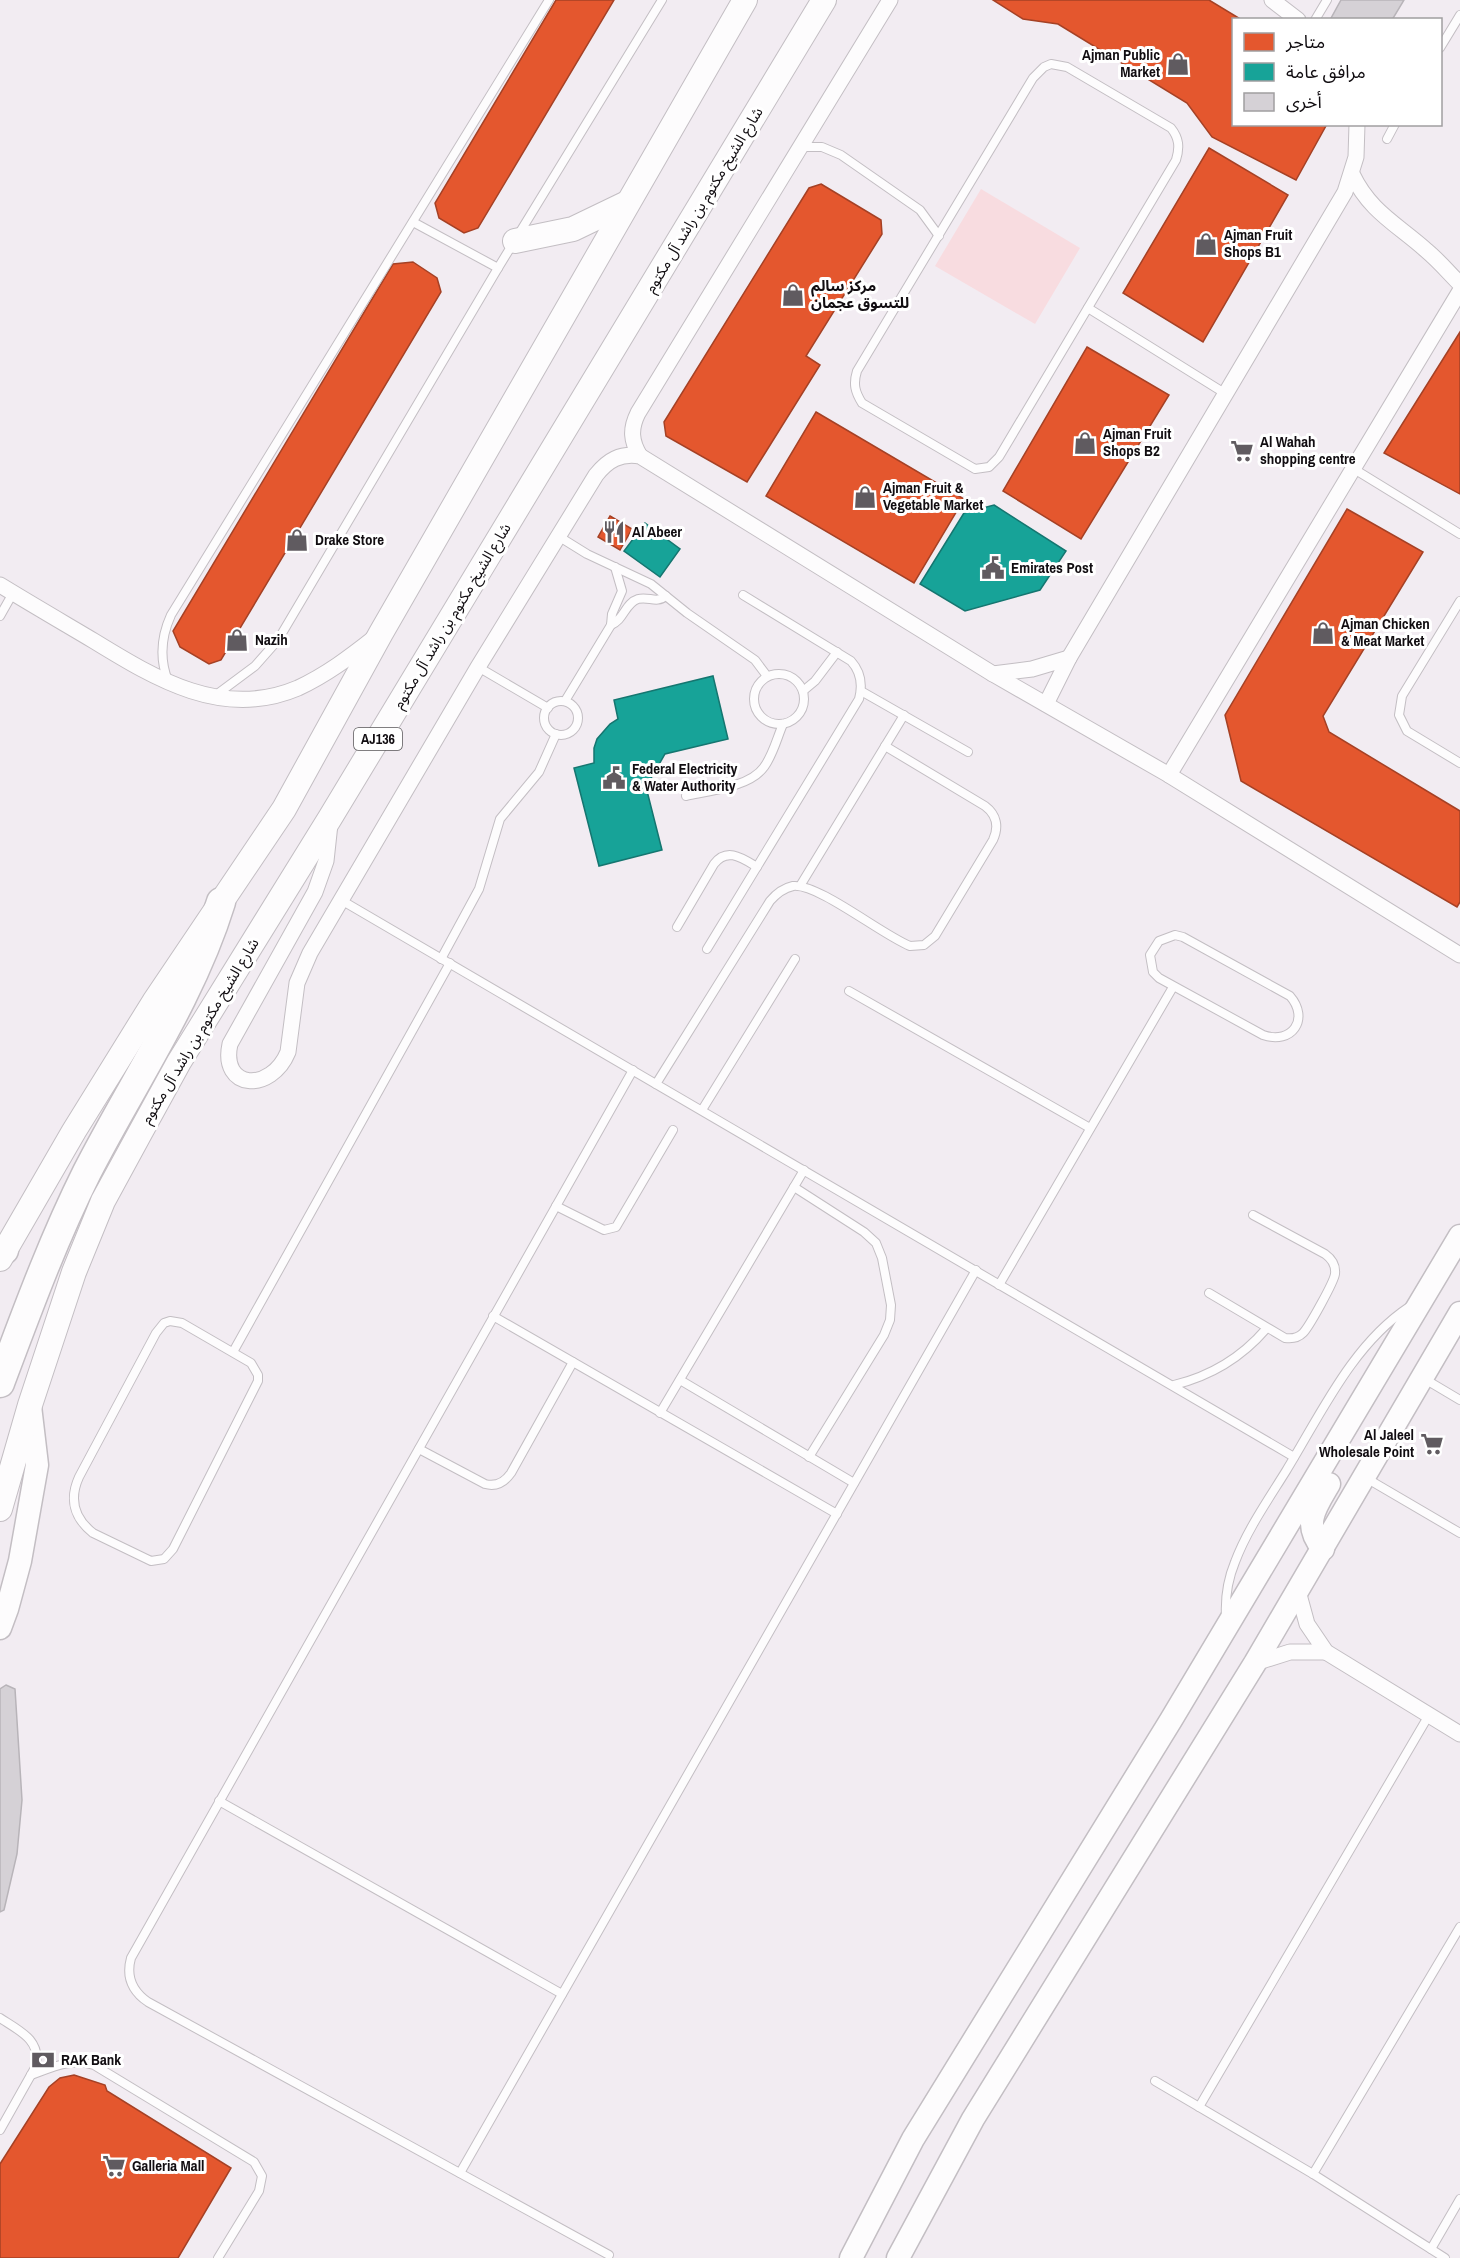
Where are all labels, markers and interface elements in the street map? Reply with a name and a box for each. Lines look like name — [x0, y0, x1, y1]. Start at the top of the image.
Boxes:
legend — [1232, 18, 1442, 126]
text: متاجر — [1285, 29, 1325, 54]
place label: Ajman Public Market — [1082, 44, 1160, 82]
shop icon: Ajman Public Market — [1165, 51, 1191, 77]
text: مرافق عامة — [1286, 59, 1366, 84]
text: أخرى — [1286, 89, 1322, 114]
street label: شارع الشيخ مكتوم بن راشد آل مكتوم — [640, 103, 769, 298]
place label: Ajman Fruit Shops B1 — [1224, 224, 1292, 262]
shop icon: Ajman Fruit Shops B1 — [1193, 231, 1219, 257]
place label: مركز سالم للتسوق عجمان — [811, 275, 909, 313]
shop icon: مركز سالم للتسوق عجمان — [780, 282, 806, 308]
place label: Ajman Fruit Shops B2 — [1103, 423, 1171, 461]
shop icon: Ajman Fruit Shops B2 — [1072, 430, 1098, 456]
place label: Al Wahah shopping centre — [1260, 431, 1356, 469]
supermarket icon: Al Wahah shopping centre — [1229, 438, 1255, 464]
place label: Ajman Fruit & Vegetable Market — [883, 477, 983, 515]
shop icon: Ajman Fruit & Vegetable Market — [852, 484, 878, 510]
street label: شارع الشيخ مكتوم بن راشد آل مكتوم — [388, 519, 517, 714]
restaurant icon: Al Abeer — [601, 519, 627, 545]
place label: Al Abeer — [632, 521, 682, 542]
shop icon: Drake Store — [284, 527, 310, 553]
place label: Drake Store — [315, 529, 384, 550]
public building icon: Emirates Post — [980, 555, 1006, 581]
place label: Emirates Post — [1011, 557, 1093, 578]
place label: Ajman Chicken & Meat Market — [1341, 613, 1430, 651]
shop icon: Ajman Chicken & Meat Market — [1310, 620, 1336, 646]
shop icon: Nazih — [224, 627, 250, 653]
place label: Nazih — [255, 629, 288, 650]
road number: AJ136 — [354, 728, 402, 750]
place label: Federal Electricity & Water Authority — [632, 758, 738, 796]
public building icon: Federal Electricity & Water Authority — [601, 765, 627, 791]
street label: شارع الشيخ مكتوم بن راشد آل مكتوم — [136, 934, 265, 1129]
place label: Al Jaleel Wholesale Point — [1319, 1424, 1414, 1462]
supermarket icon: Al Jaleel Wholesale Point — [1419, 1431, 1445, 1457]
bank icon: RAK Bank — [30, 2047, 56, 2073]
place label: RAK Bank — [61, 2049, 121, 2070]
supermarket icon: Galleria Mall — [101, 2153, 127, 2179]
place label: Galleria Mall — [132, 2155, 204, 2176]

